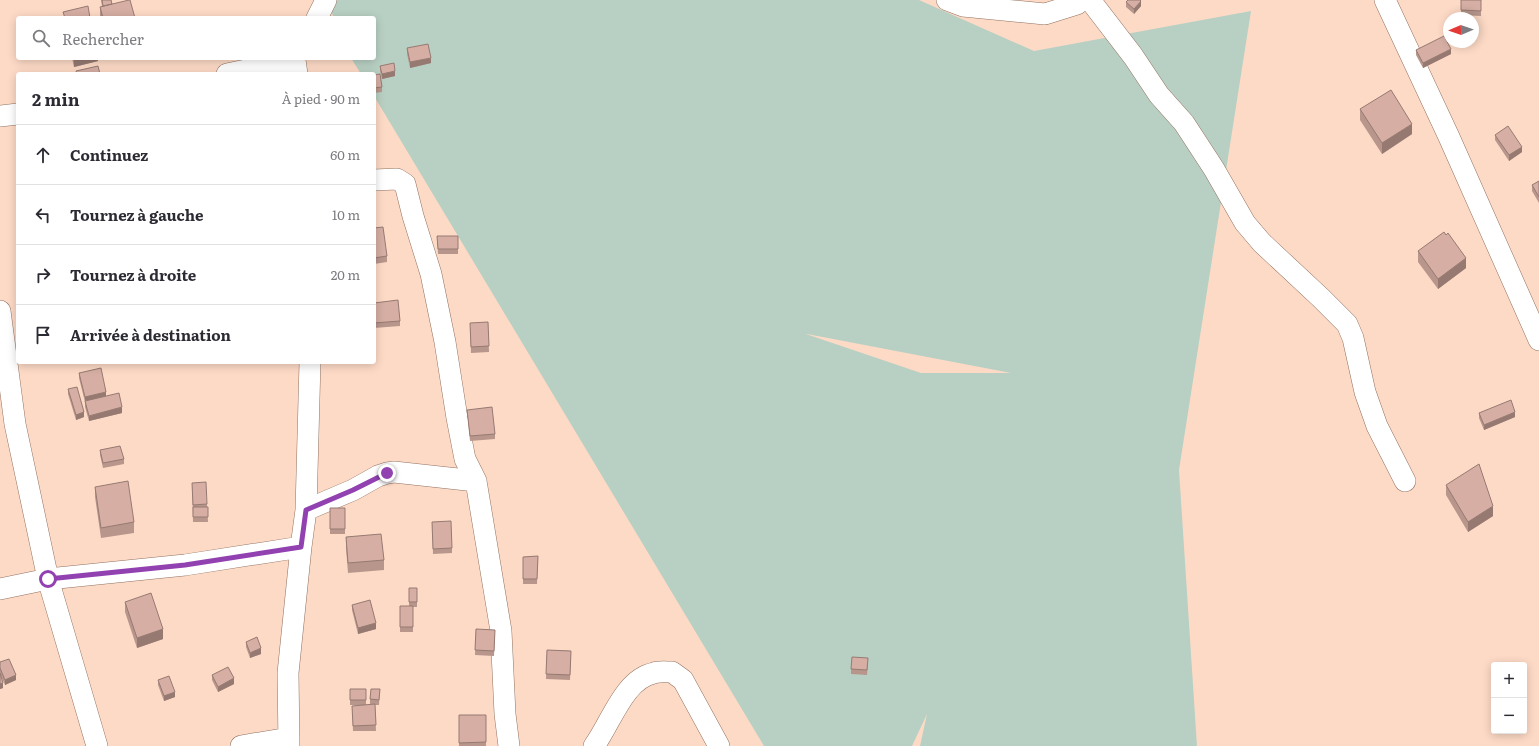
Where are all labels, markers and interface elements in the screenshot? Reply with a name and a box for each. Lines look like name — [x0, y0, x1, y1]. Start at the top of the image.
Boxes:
north arrow — [1443, 12, 1479, 48]
search box — [16, 16, 376, 60]
icon: search — [30, 27, 52, 49]
text: Rechercher — [62, 27, 144, 50]
text: 2 min — [32, 86, 80, 111]
text: À pied · 90 m — [282, 89, 360, 108]
text: Continuez — [70, 143, 148, 166]
icon: ahead — [32, 144, 54, 166]
text: 60 m — [330, 145, 360, 164]
text: Tournez à gauche — [70, 203, 203, 226]
icon: left — [32, 204, 54, 226]
text: 10 m — [332, 205, 360, 224]
text: Tournez à droite — [70, 263, 196, 286]
icon: right — [32, 264, 54, 286]
text: 20 m — [331, 265, 360, 284]
text: Arrivée à destination — [70, 323, 231, 346]
icon: arrive — [32, 324, 54, 346]
route end — [378, 464, 396, 482]
route start — [39, 570, 57, 588]
map controls — [1491, 662, 1527, 734]
button: + — [1491, 662, 1527, 698]
button: − — [1491, 698, 1527, 734]

